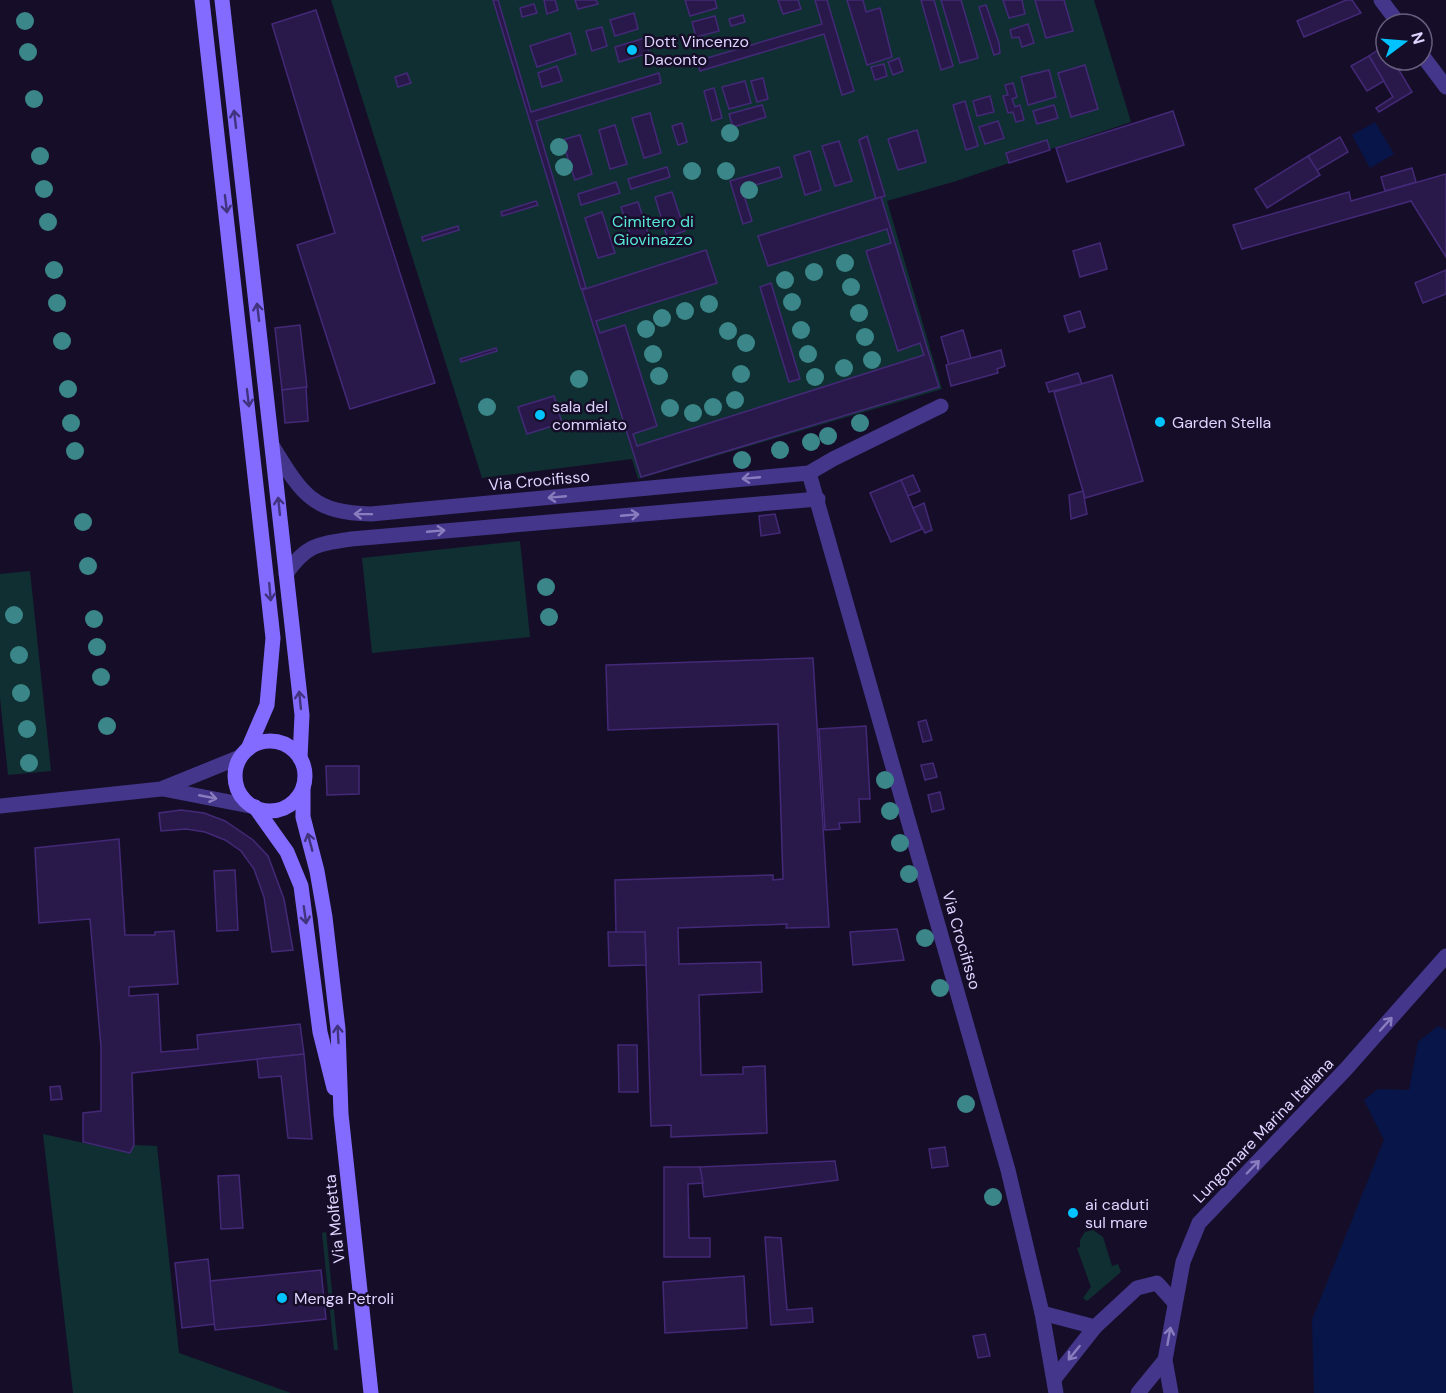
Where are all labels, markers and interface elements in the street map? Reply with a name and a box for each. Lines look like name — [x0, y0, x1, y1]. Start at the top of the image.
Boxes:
north arrow — [1374, 12, 1434, 72]
text: N — [1406, 29, 1430, 47]
place label: Dott Vincenzo Daconto — [644, 31, 749, 70]
marker: Dott Vincenzo Daconto — [625, 43, 639, 57]
one-way arrow — [230, 109, 241, 129]
one-way arrow — [220, 194, 231, 214]
park label: Cimitero di Giovinazzo — [612, 211, 694, 250]
one-way arrow — [252, 303, 263, 323]
one-way arrow — [243, 387, 254, 407]
place label: sala del commiato — [552, 396, 627, 435]
marker: sala del commiato — [533, 408, 547, 422]
place label: Garden Stella — [1172, 412, 1271, 433]
marker: Garden Stella — [1153, 415, 1167, 429]
street label: Via Crocifisso — [488, 466, 591, 495]
one-way arrow — [742, 473, 762, 484]
one-way arrow — [547, 492, 567, 503]
one-way arrow — [273, 497, 284, 517]
one-way arrow — [353, 508, 373, 520]
one-way arrow — [620, 509, 640, 520]
one-way arrow — [425, 526, 445, 537]
one-way arrow — [265, 581, 276, 601]
one-way arrow — [294, 691, 305, 710]
one-way arrow — [198, 792, 217, 803]
one-way arrow — [303, 832, 315, 851]
street label: Via Crocifisso — [937, 888, 986, 992]
one-way arrow — [299, 905, 310, 924]
one-way arrow — [1379, 1017, 1393, 1032]
one-way arrow — [333, 1025, 344, 1045]
street label: Lungomare Marina Italiana — [1189, 1053, 1338, 1207]
one-way arrow — [1246, 1159, 1260, 1174]
street label: Via Molfetta — [319, 1173, 350, 1264]
place label: ai caduti sul mare — [1085, 1194, 1149, 1233]
marker: ai caduti sul mare — [1066, 1206, 1080, 1220]
place label: Menga Petroli — [294, 1288, 394, 1309]
marker: Menga Petroli — [275, 1291, 289, 1305]
one-way arrow — [1164, 1326, 1175, 1346]
one-way arrow — [1068, 1345, 1081, 1361]

